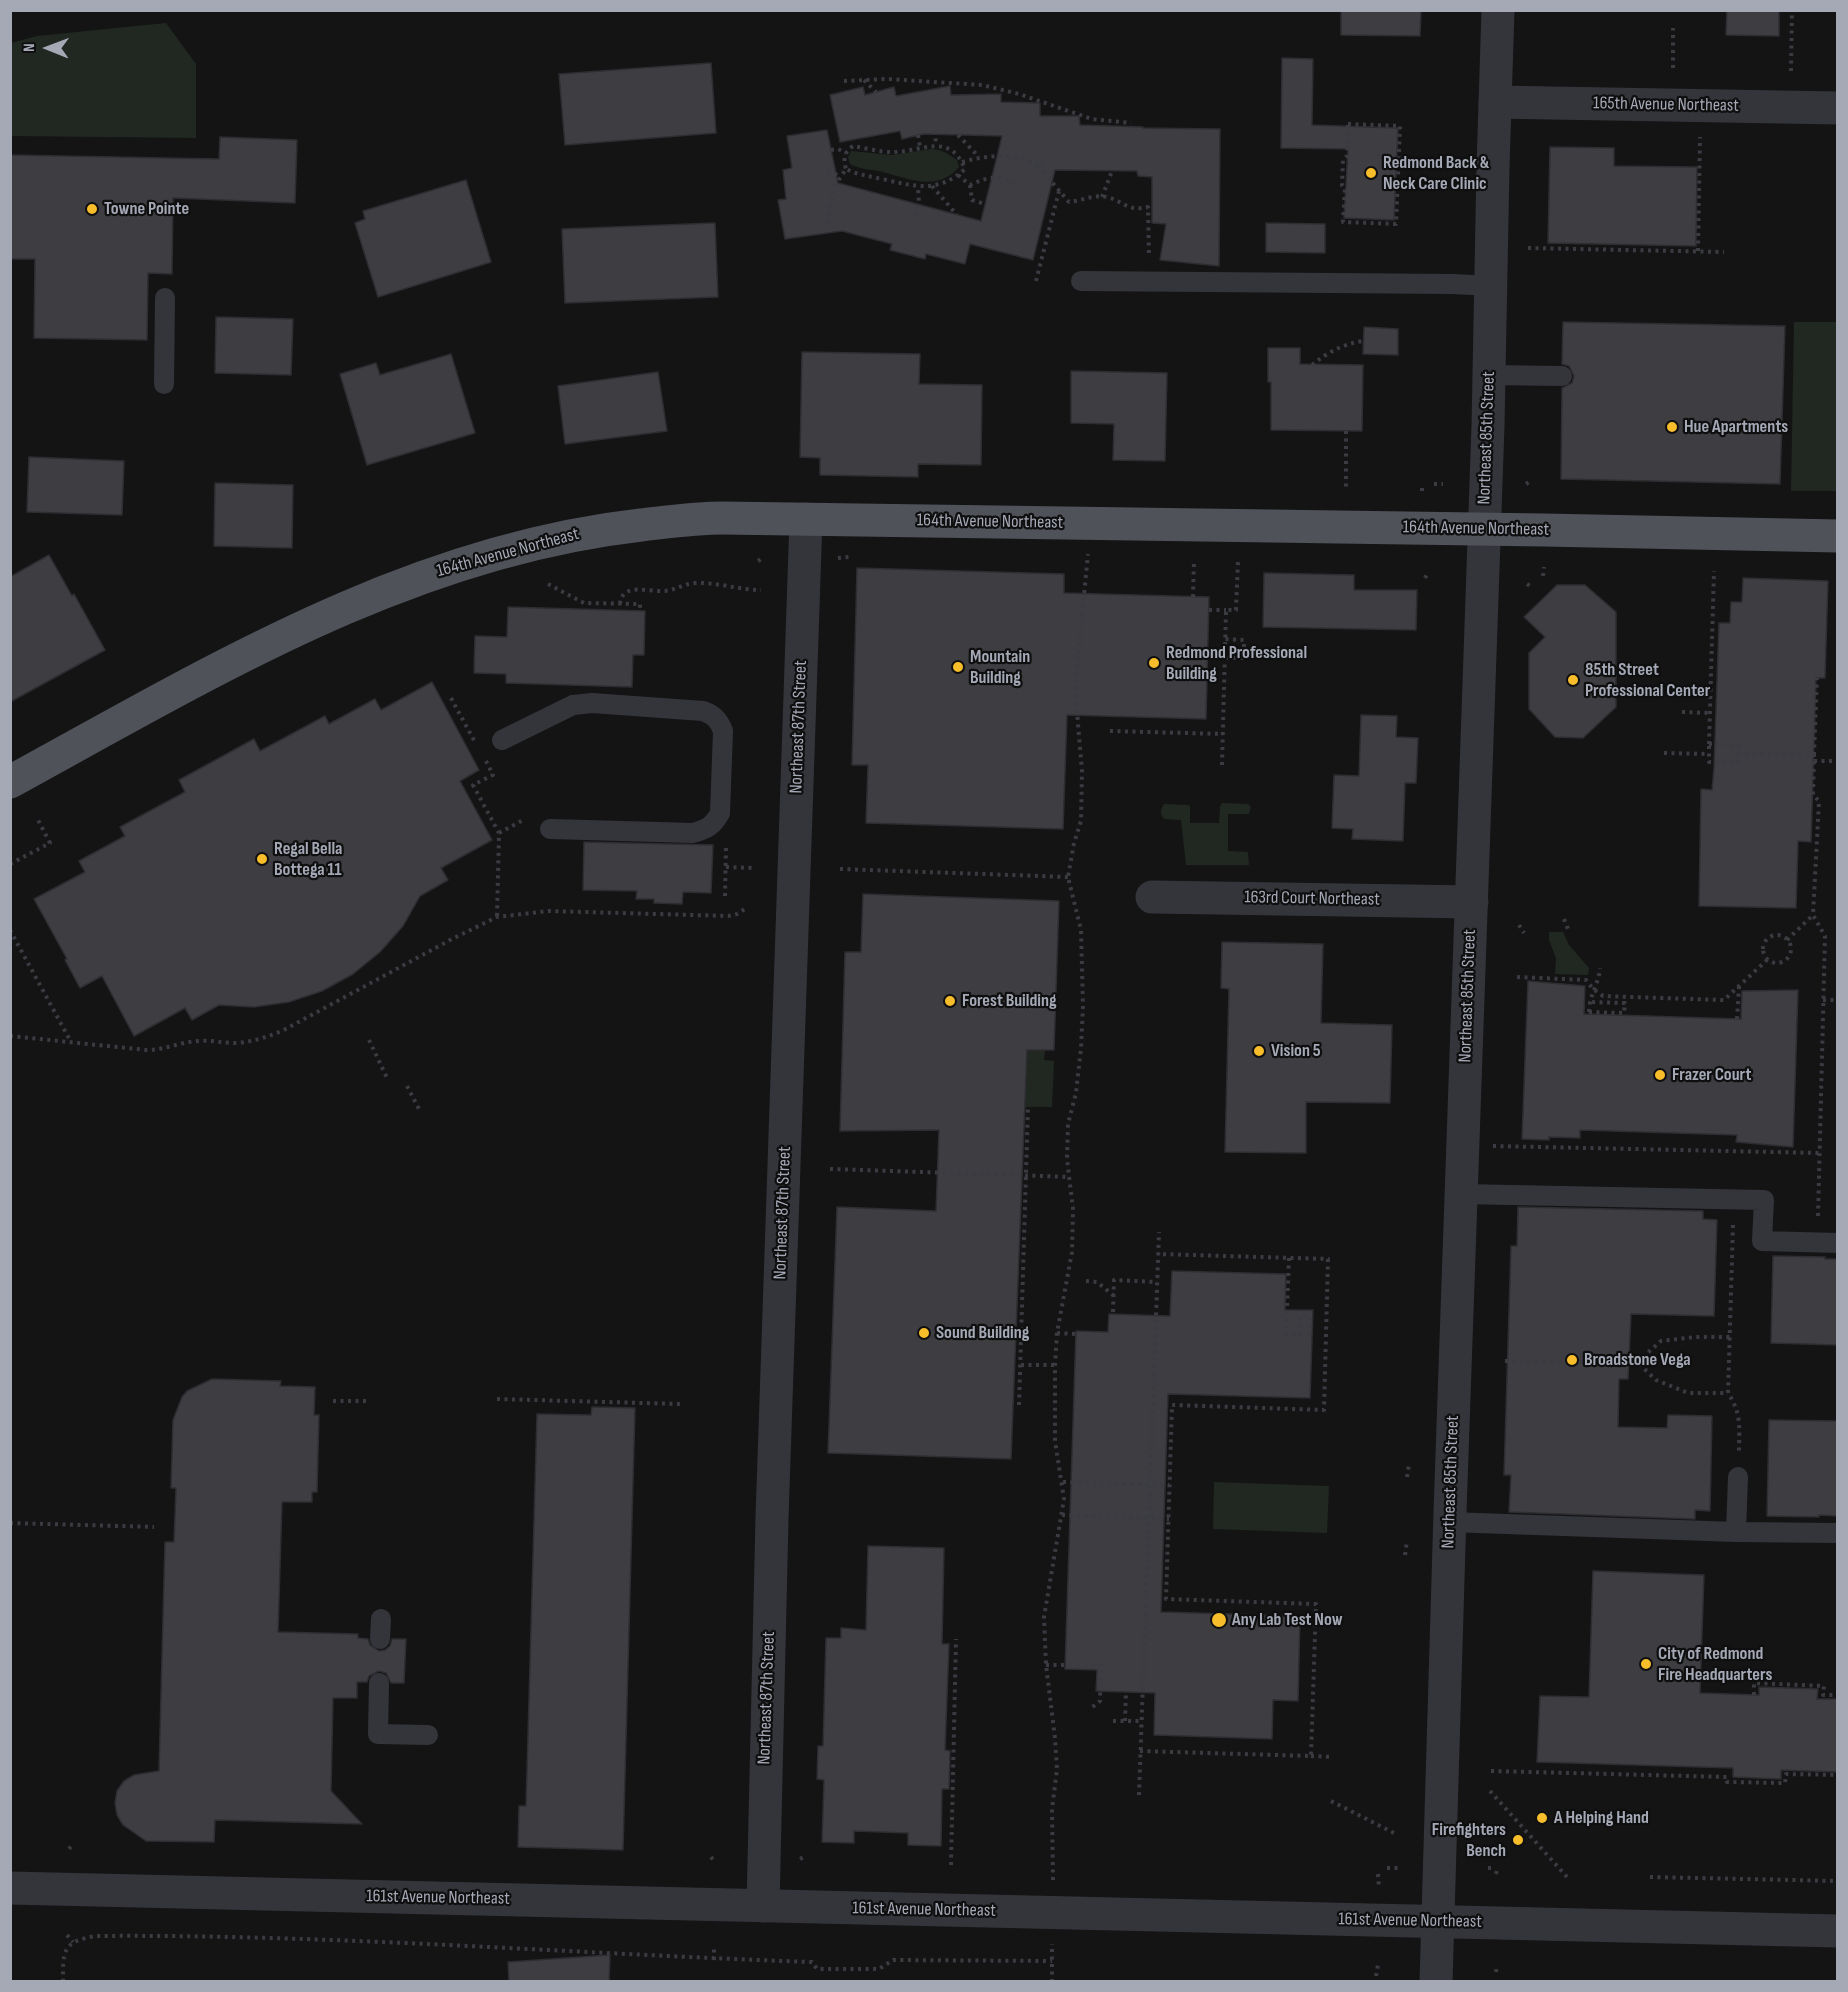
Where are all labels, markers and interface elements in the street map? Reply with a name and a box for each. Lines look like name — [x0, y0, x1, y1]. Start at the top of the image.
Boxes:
north arrow — [18, 18, 78, 78]
text: N — [20, 43, 39, 52]
street label: 165th Avenue Northeast — [1593, 93, 1739, 117]
place label: Redmond Back & Neck Care Clinic — [1383, 152, 1489, 195]
marker: Redmond Back & Neck Care Clinic — [1364, 166, 1378, 180]
place label: Towne Pointe — [104, 198, 189, 220]
marker: Towne Pointe — [85, 202, 99, 216]
street label: Northeast 85th Street — [1474, 371, 1500, 505]
place label: Hue Apartments — [1684, 416, 1788, 438]
marker: Hue Apartments — [1665, 420, 1679, 434]
street label: 164th Avenue Northeast — [917, 510, 1063, 534]
street label: 164th Avenue Northeast — [1403, 517, 1549, 541]
street label: 164th Avenue Northeast — [435, 524, 581, 582]
place label: Redmond Professional Building — [1166, 642, 1307, 684]
place label: Mountain Building — [970, 646, 1030, 688]
marker: Redmond Professional Building — [1147, 656, 1161, 670]
place label: 85th Street Professional Center — [1585, 659, 1710, 702]
street label: Northeast 87th Street — [786, 660, 812, 794]
marker: Mountain Building — [951, 660, 965, 674]
marker: 85th Street Professional Center — [1566, 673, 1580, 687]
place label: Regal Bella Bottega 11 — [274, 838, 342, 880]
marker: Regal Bella Bottega 11 — [255, 852, 269, 866]
street label: 163rd Court Northeast — [1244, 887, 1380, 911]
street label: Northeast 85th Street — [1455, 929, 1481, 1063]
place label: Forest Building — [962, 990, 1056, 1012]
marker: Forest Building — [943, 994, 957, 1008]
place label: Vision 5 — [1271, 1040, 1321, 1062]
marker: Vision 5 — [1252, 1044, 1266, 1058]
place label: Frazer Court — [1672, 1064, 1751, 1086]
marker: Frazer Court — [1653, 1068, 1667, 1082]
street label: Northeast 87th Street — [770, 1146, 796, 1280]
place label: Sound Building — [936, 1322, 1029, 1344]
marker: Sound Building — [917, 1326, 931, 1340]
place label: Broadstone Vega — [1584, 1349, 1691, 1371]
marker: Broadstone Vega — [1565, 1353, 1579, 1367]
street label: Northeast 85th Street — [1438, 1415, 1464, 1549]
place label: Any Lab Test Now — [1232, 1609, 1343, 1631]
marker: Any Lab Test Now — [1210, 1611, 1228, 1629]
street label: Northeast 87th Street — [754, 1631, 780, 1765]
place label: City of Redmond Fire Headquarters — [1658, 1643, 1772, 1686]
marker: City of Redmond Fire Headquarters — [1639, 1657, 1653, 1671]
place label: A Helping Hand — [1554, 1807, 1649, 1829]
marker: A Helping Hand — [1535, 1811, 1549, 1825]
place label: Firefighters Bench — [1432, 1819, 1506, 1862]
marker: Firefighters Bench — [1511, 1833, 1525, 1847]
street label: 161st Avenue Northeast — [366, 1886, 510, 1910]
street label: 161st Avenue Northeast — [852, 1898, 996, 1922]
street label: 161st Avenue Northeast — [1338, 1909, 1482, 1933]

